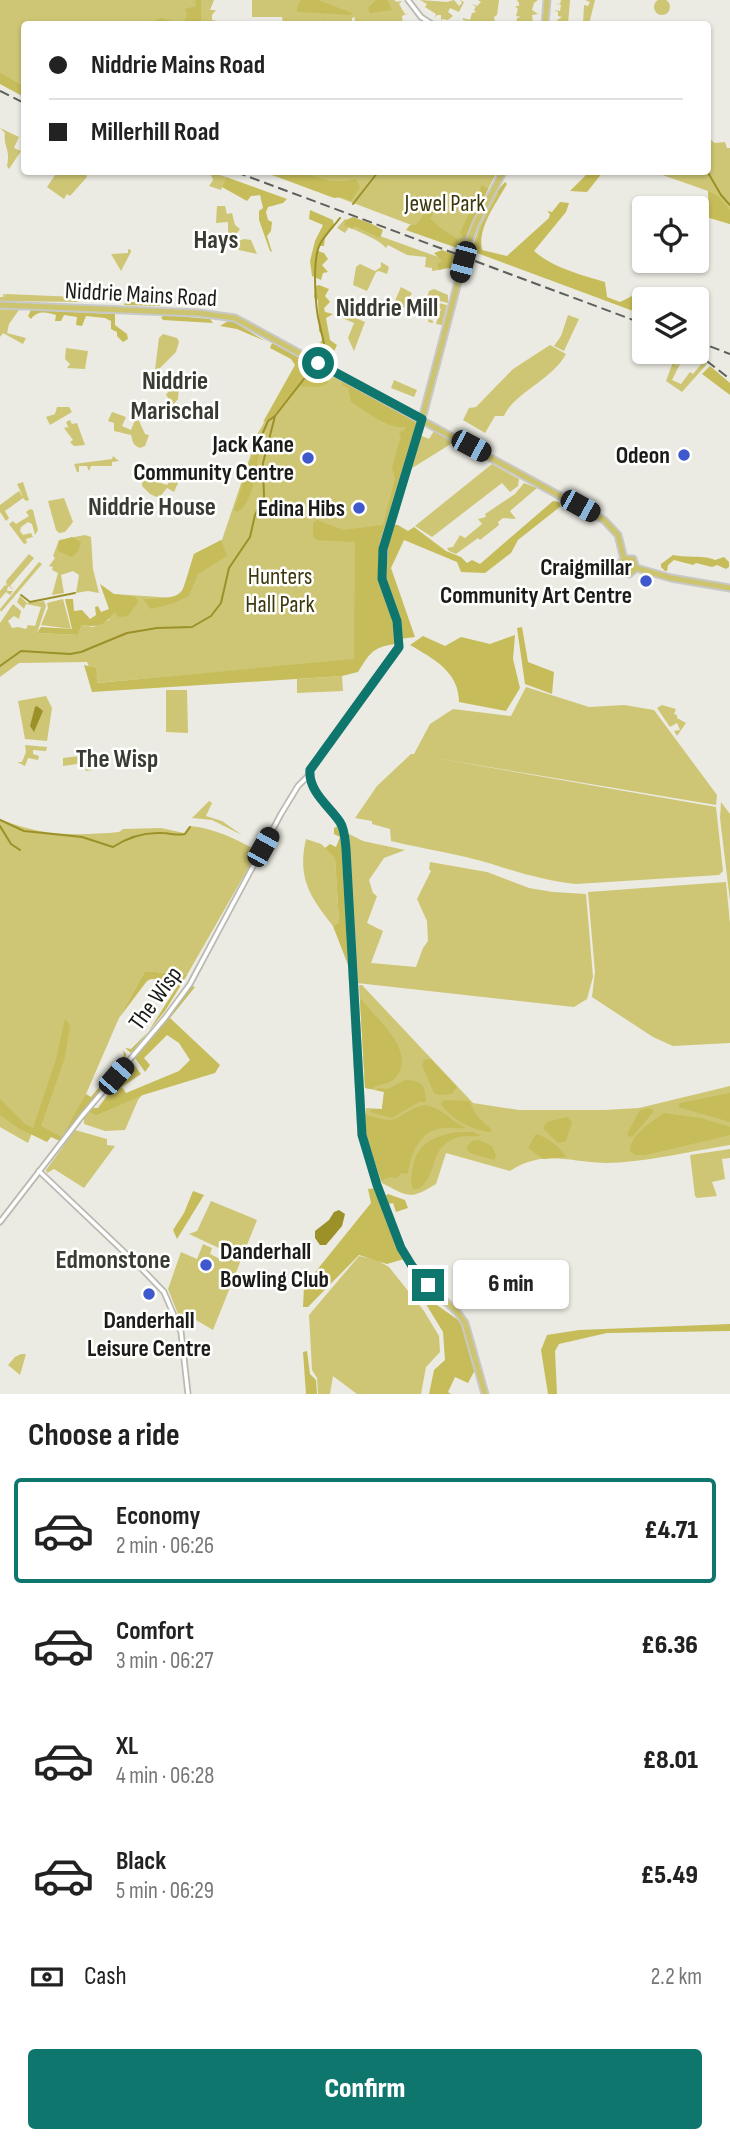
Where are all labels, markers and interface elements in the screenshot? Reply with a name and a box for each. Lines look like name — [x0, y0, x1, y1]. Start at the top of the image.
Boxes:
text: Niddrie Mains Road — [91, 50, 265, 81]
text: Millerhill Road — [91, 117, 220, 148]
park label: Jewel Park — [404, 189, 485, 218]
map controls — [632, 196, 709, 364]
button: locate — [632, 196, 709, 273]
district label: Hays — [193, 225, 239, 256]
car — [448, 239, 479, 285]
street label: Niddrie Mains Road — [64, 276, 218, 313]
button: layers — [632, 287, 709, 364]
district label: Niddrie Mill — [336, 293, 438, 324]
route start — [302, 347, 334, 379]
district label: Niddrie Marischal — [131, 366, 219, 427]
car — [448, 427, 495, 465]
place label: Jack Kane Community Centre — [133, 430, 294, 487]
place label: Odeon — [616, 441, 670, 470]
marker: Odeon — [676, 447, 692, 463]
marker: Jack Kane Community Centre — [300, 450, 316, 466]
car — [557, 487, 604, 525]
district label: Niddrie House — [88, 492, 216, 523]
place label: Edina Hibs — [258, 494, 345, 523]
marker: Edina Hibs — [351, 500, 367, 516]
place label: Craigmillar Community Art Centre — [440, 553, 633, 610]
park label: Hunters Hall Park — [245, 562, 315, 619]
marker: Craigmillar Community Art Centre — [638, 573, 654, 589]
district label: The Wisp — [76, 744, 158, 775]
car — [244, 824, 283, 870]
street label: The Wisp — [123, 961, 188, 1036]
car — [95, 1053, 138, 1099]
place label: Danderhall Bowling Club — [220, 1237, 329, 1294]
district label: Edmonstone — [55, 1245, 171, 1276]
marker: Danderhall Bowling Club — [198, 1257, 214, 1273]
callout: 6 min — [452, 1260, 568, 1310]
route end — [412, 1269, 444, 1301]
text: 6 min — [488, 1270, 534, 1298]
marker: Danderhall Leisure Centre — [141, 1286, 157, 1302]
place label: Danderhall Leisure Centre — [87, 1306, 211, 1363]
text: Choose a ride — [28, 1416, 180, 1455]
icon: car — [32, 1499, 95, 1562]
text: Economy — [116, 1501, 200, 1532]
text: £4.71 — [644, 1515, 698, 1546]
text: 2 min · 06:26 — [116, 1532, 214, 1560]
icon: car — [32, 1614, 95, 1677]
text: Comfort — [116, 1616, 194, 1647]
text: £6.36 — [641, 1630, 698, 1661]
text: 3 min · 06:27 — [116, 1647, 213, 1675]
icon: car — [32, 1729, 95, 1792]
text: XL — [116, 1731, 138, 1762]
text: £8.01 — [643, 1745, 698, 1776]
text: 4 min · 06:28 — [116, 1762, 214, 1790]
icon: car — [32, 1844, 95, 1907]
text: Black — [116, 1846, 166, 1877]
text: £5.49 — [641, 1860, 698, 1891]
text: 5 min · 06:29 — [116, 1877, 214, 1905]
icon: cash — [28, 1958, 66, 1996]
text: Cash — [84, 1961, 127, 1992]
text: 2.2 km — [651, 1963, 702, 1991]
button: Confirm — [28, 2049, 702, 2129]

